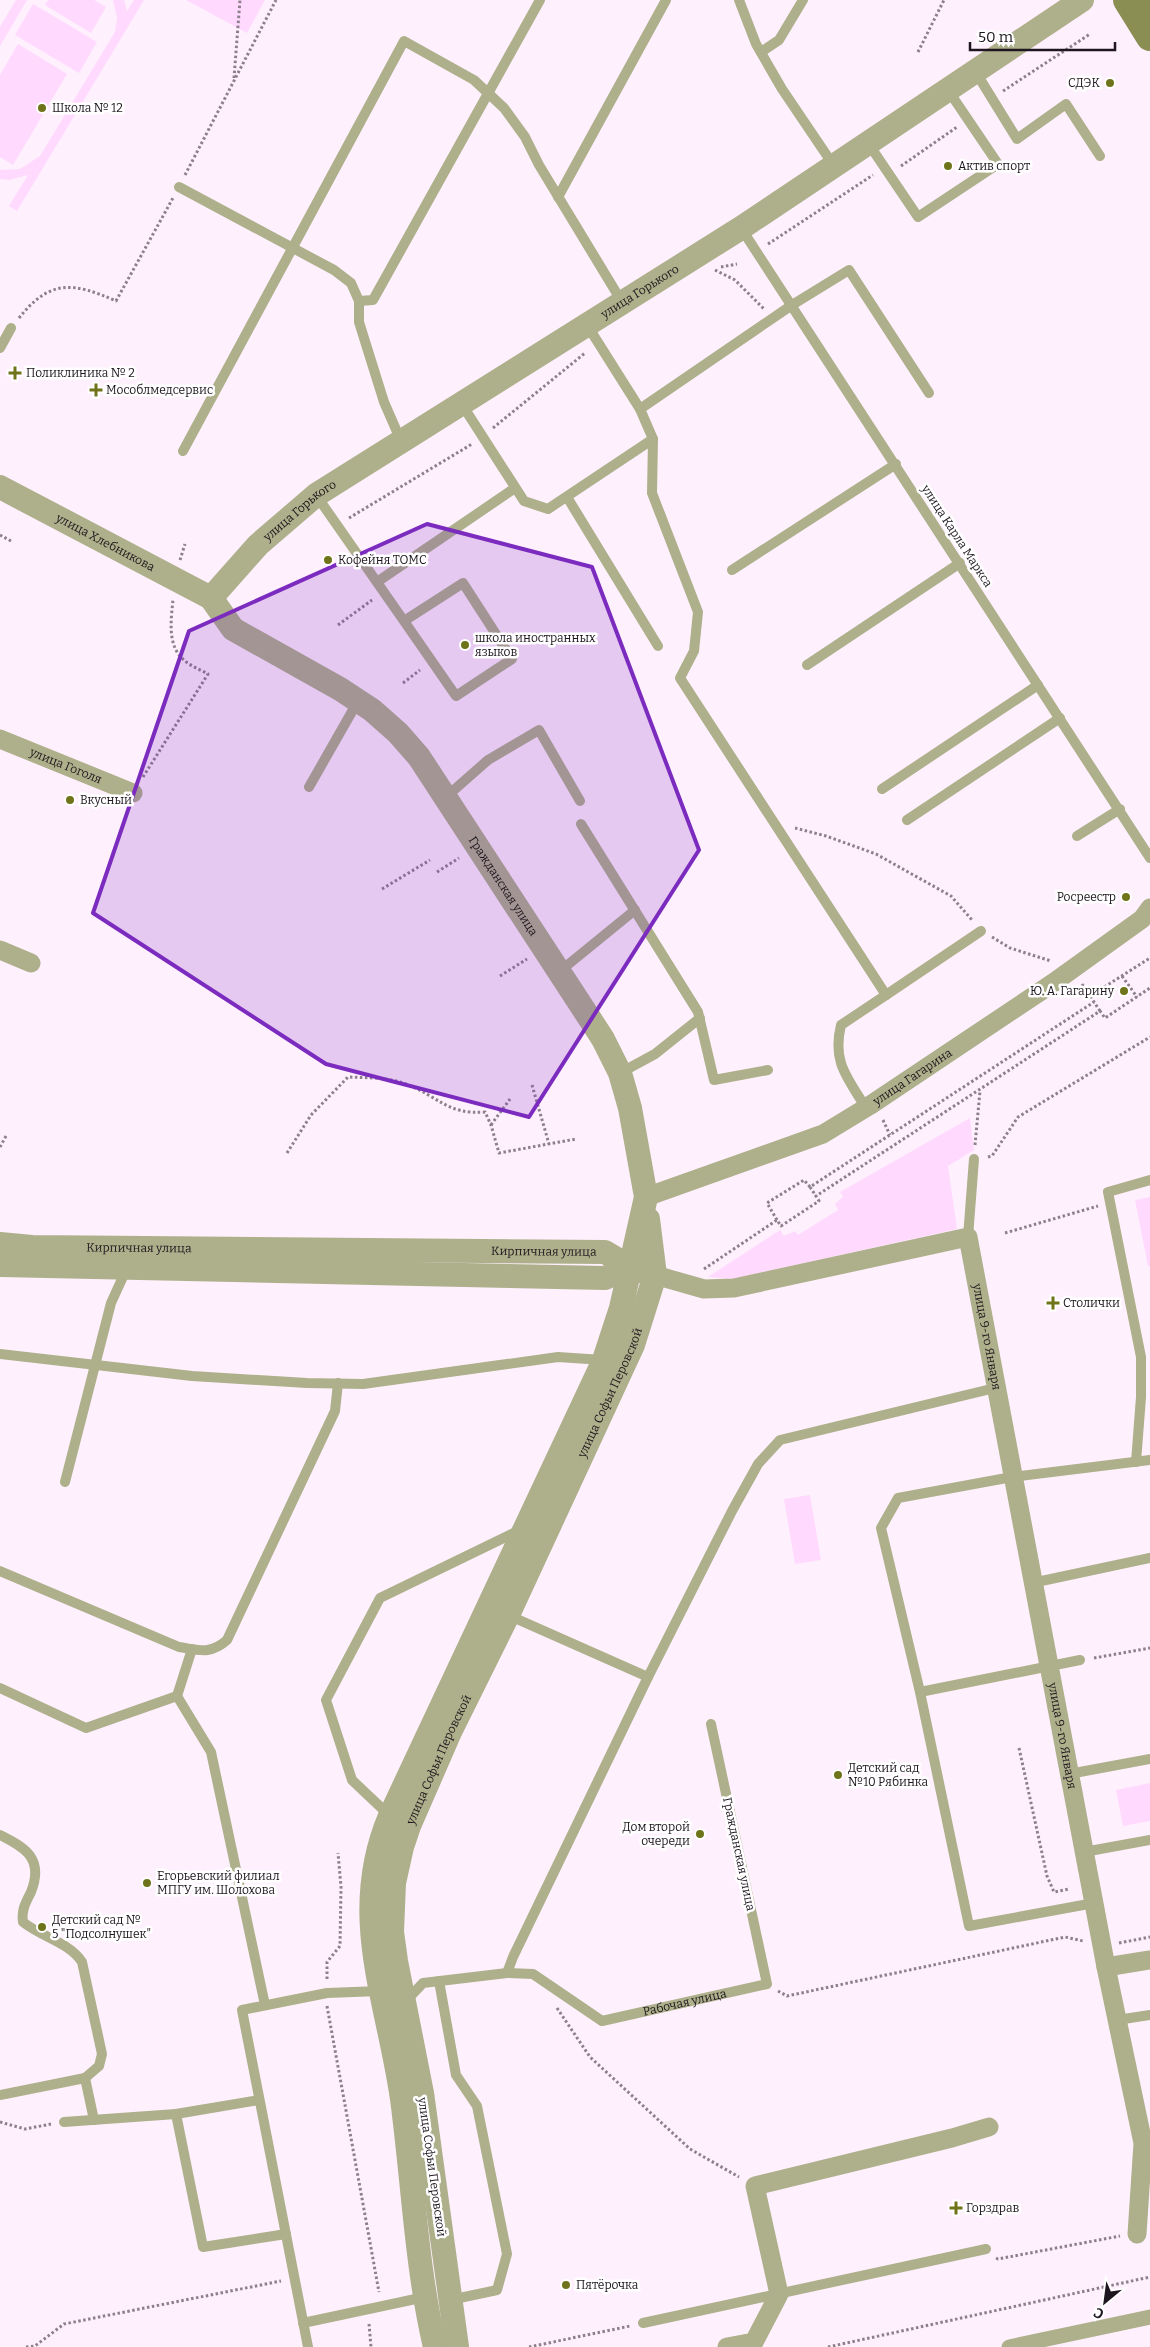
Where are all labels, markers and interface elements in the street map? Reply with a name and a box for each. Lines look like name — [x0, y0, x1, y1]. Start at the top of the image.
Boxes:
scale bar — [970, 20, 1115, 52]
text: 50 m — [978, 28, 1014, 46]
place label: СДЭК — [1068, 76, 1100, 90]
marker: СДЭК — [1104, 77, 1116, 89]
place label: Школа № 12 — [52, 101, 123, 115]
marker: Школа № 12 — [36, 102, 48, 114]
place label: Актив спорт — [958, 159, 1030, 173]
marker: Актив спорт — [942, 160, 954, 172]
street label: улица Горького — [598, 262, 682, 322]
marker: Поликлиника № 2 — [8, 366, 22, 380]
place label: Поликлиника № 2 — [26, 366, 135, 380]
place label: Мособлмедсервис — [106, 383, 213, 397]
marker: Мособлмедсервис — [90, 384, 102, 396]
street label: улица Горького — [260, 477, 339, 545]
street label: улица Карла Маркса — [918, 482, 995, 590]
street label: улица Хлебникова — [53, 510, 157, 574]
place label: Кофейня ТОМС — [338, 553, 427, 567]
marker: Кофейня ТОМС — [322, 554, 334, 566]
place label: школа иностранных языков — [475, 631, 596, 659]
marker: школа иностранных языков — [459, 639, 471, 651]
street label: улица Гоголя — [27, 744, 104, 787]
place label: Вкусный — [80, 793, 132, 807]
marker: Вкусный — [64, 794, 76, 806]
street label: Гражданская улица — [466, 834, 541, 939]
place label: Росреестр — [1057, 890, 1116, 904]
marker: Росреестр — [1120, 891, 1132, 903]
place label: Ю. А. Гагарину — [1030, 984, 1115, 998]
marker: Ю. А. Гагарину — [1118, 985, 1130, 997]
street label: улица Гагарина — [870, 1045, 955, 1109]
street label: Кирпичная улица — [86, 1240, 192, 1255]
street label: Кирпичная улица — [491, 1244, 597, 1259]
street label: улица 9-го Января — [970, 1281, 1004, 1391]
place label: Столички — [1063, 1296, 1120, 1310]
marker: Столички — [1047, 1297, 1059, 1309]
street label: улица Софьи Перовской — [574, 1326, 645, 1461]
street label: улица 9-го Января — [1045, 1680, 1079, 1790]
street label: улица Софьи Перовской — [403, 1692, 474, 1828]
place label: Детский сад №10 Рябинка — [848, 1761, 929, 1789]
marker: Детский сад №10 Рябинка — [832, 1769, 844, 1781]
street label: Гражданская улица — [720, 1796, 758, 1912]
place label: Дом второй очереди — [622, 1820, 690, 1848]
marker: Дом второй очереди — [694, 1828, 706, 1840]
place label: Егорьевский филиал МПГУ им. Шолохова — [157, 1869, 280, 1897]
marker: Егорьевский филиал МПГУ им. Шолохова — [141, 1877, 153, 1889]
place label: Детский сад № 5 "Подсолнушек" — [52, 1913, 151, 1941]
marker: Детский сад № 5 "Подсолнушек" — [36, 1921, 48, 1933]
street label: Рабочая улица — [642, 1986, 728, 2019]
street label: улица Софьи Перовской — [415, 2095, 449, 2238]
place label: Горздрав — [966, 2201, 1019, 2215]
marker: Горздрав — [950, 2202, 962, 2214]
north arrow — [1080, 2277, 1130, 2327]
place label: Пятёрочка — [576, 2278, 639, 2292]
marker: Пятёрочка — [560, 2279, 572, 2291]
text: С — [1091, 2303, 1107, 2323]

